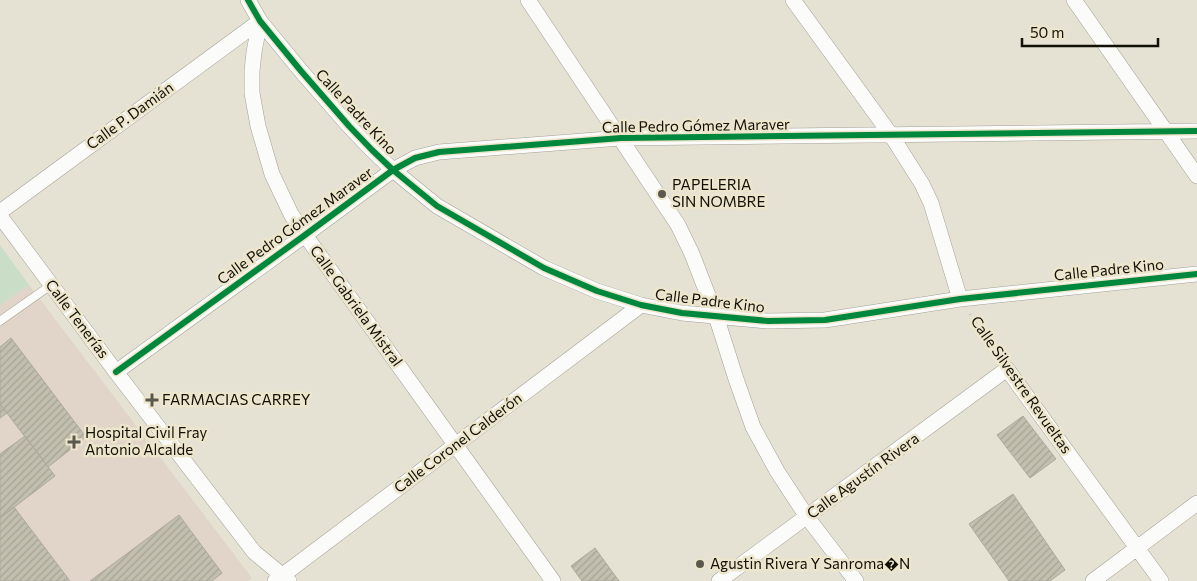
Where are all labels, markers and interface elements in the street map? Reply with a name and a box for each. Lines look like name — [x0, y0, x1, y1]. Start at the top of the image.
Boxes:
scale bar — [1022, 15, 1158, 47]
text: 50 m — [1030, 23, 1064, 41]
street label: Calle Padre Kino — [312, 65, 401, 158]
street label: Calle P. Damián — [82, 78, 176, 153]
street label: Calle Pedro Gómez Maraver — [602, 114, 790, 136]
street label: Calle Pedro Gómez Maraver — [213, 163, 376, 288]
place label: PAPELERIA SIN NOMBRE — [672, 175, 766, 210]
marker: PAPELERIA SIN NOMBRE — [656, 188, 668, 200]
street label: Calle Gabriela Mistral — [307, 241, 407, 369]
street label: Calle Padre Kino — [1053, 254, 1165, 284]
street label: Calle Tenerías — [42, 275, 113, 361]
street label: Calle Padre Kino — [654, 284, 766, 316]
street label: Calle Silvestre Revueltas — [968, 312, 1076, 457]
street label: Calle Coronel Calderón — [390, 388, 525, 496]
place label: FARMACIAS CARREY — [162, 390, 311, 408]
marker: FARMACIAS CARREY — [146, 394, 158, 406]
place label: Hospital Civil Fray Antonio Alcalde — [85, 423, 208, 458]
street label: Calle Agustín Rivera — [803, 428, 922, 522]
marker: Hospital Civil Fray Antonio Alcalde — [67, 435, 81, 449]
place label: Agustin Rivera Y Sanroma�N — [710, 554, 910, 572]
marker: Agustin Rivera Y Sanroma�N — [694, 558, 706, 570]

